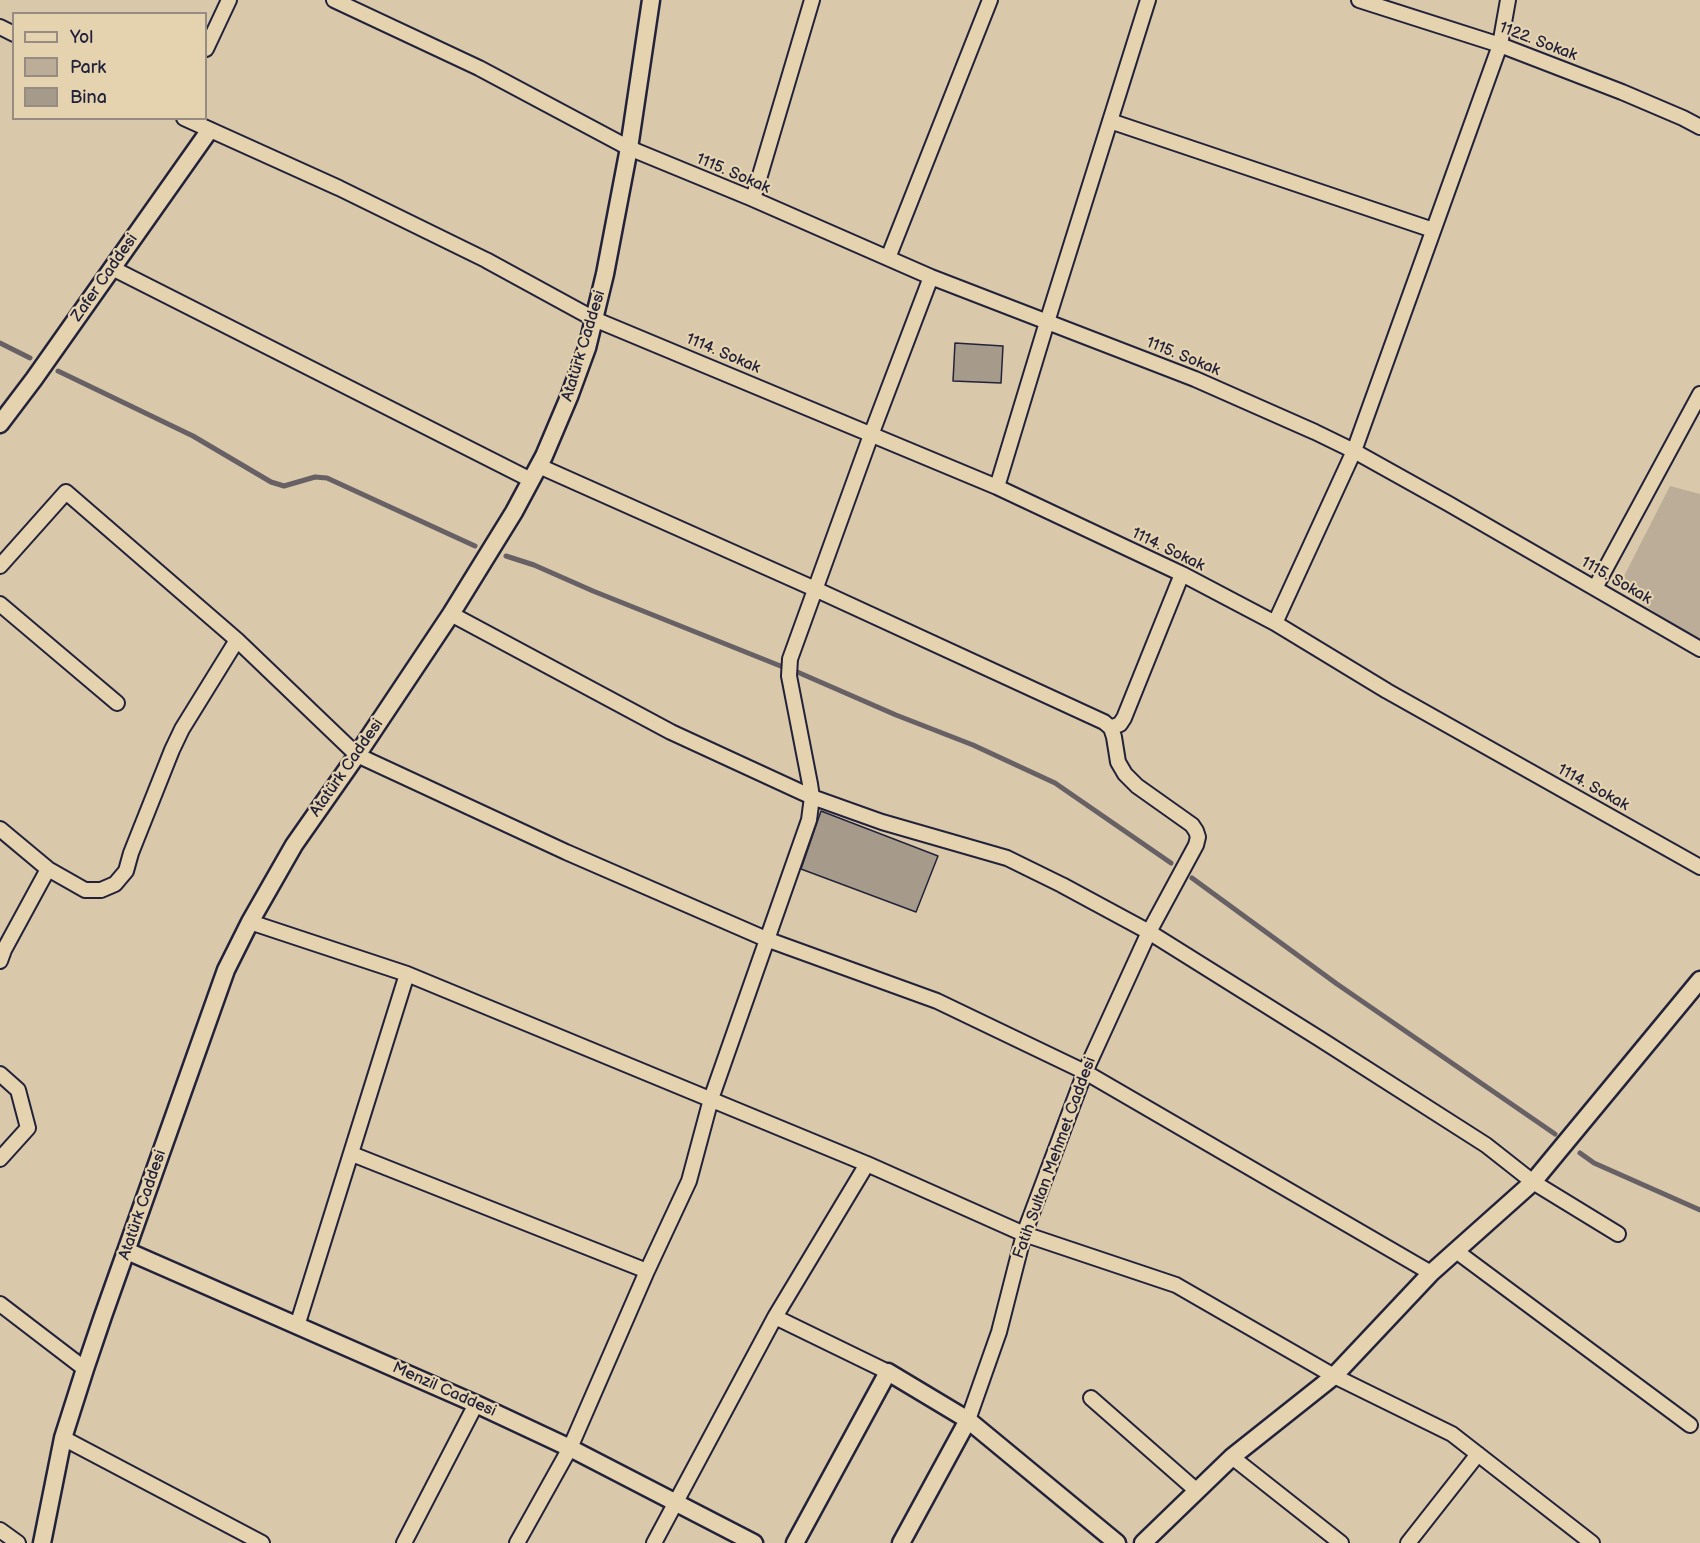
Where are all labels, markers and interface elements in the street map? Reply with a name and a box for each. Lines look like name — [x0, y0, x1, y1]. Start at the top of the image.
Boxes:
legend — [12, 12, 207, 120]
street label: 1122. Sokak — [1496, 18, 1580, 66]
text: Yol — [70, 27, 93, 48]
text: Park — [70, 57, 106, 78]
text: Bina — [70, 87, 107, 108]
street label: 1115. Sokak — [693, 150, 773, 198]
street label: Zafer Caddesi — [68, 230, 142, 326]
street label: Atatürk Caddesi — [558, 288, 610, 404]
street label: 1114. Sokak — [683, 330, 763, 378]
street label: 1115. Sokak — [1143, 333, 1223, 381]
street label: 1114. Sokak — [1128, 524, 1208, 576]
street label: 1115. Sokak — [1577, 553, 1655, 609]
street label: Atatürk Caddesi — [306, 715, 388, 821]
street label: 1114. Sokak — [1554, 760, 1632, 816]
street label: Fatih Sultan Mehmet Caddesi — [1010, 1055, 1100, 1261]
street label: Atatürk Caddesi — [115, 1148, 171, 1262]
street label: Menzil Caddesi — [389, 1359, 499, 1421]

